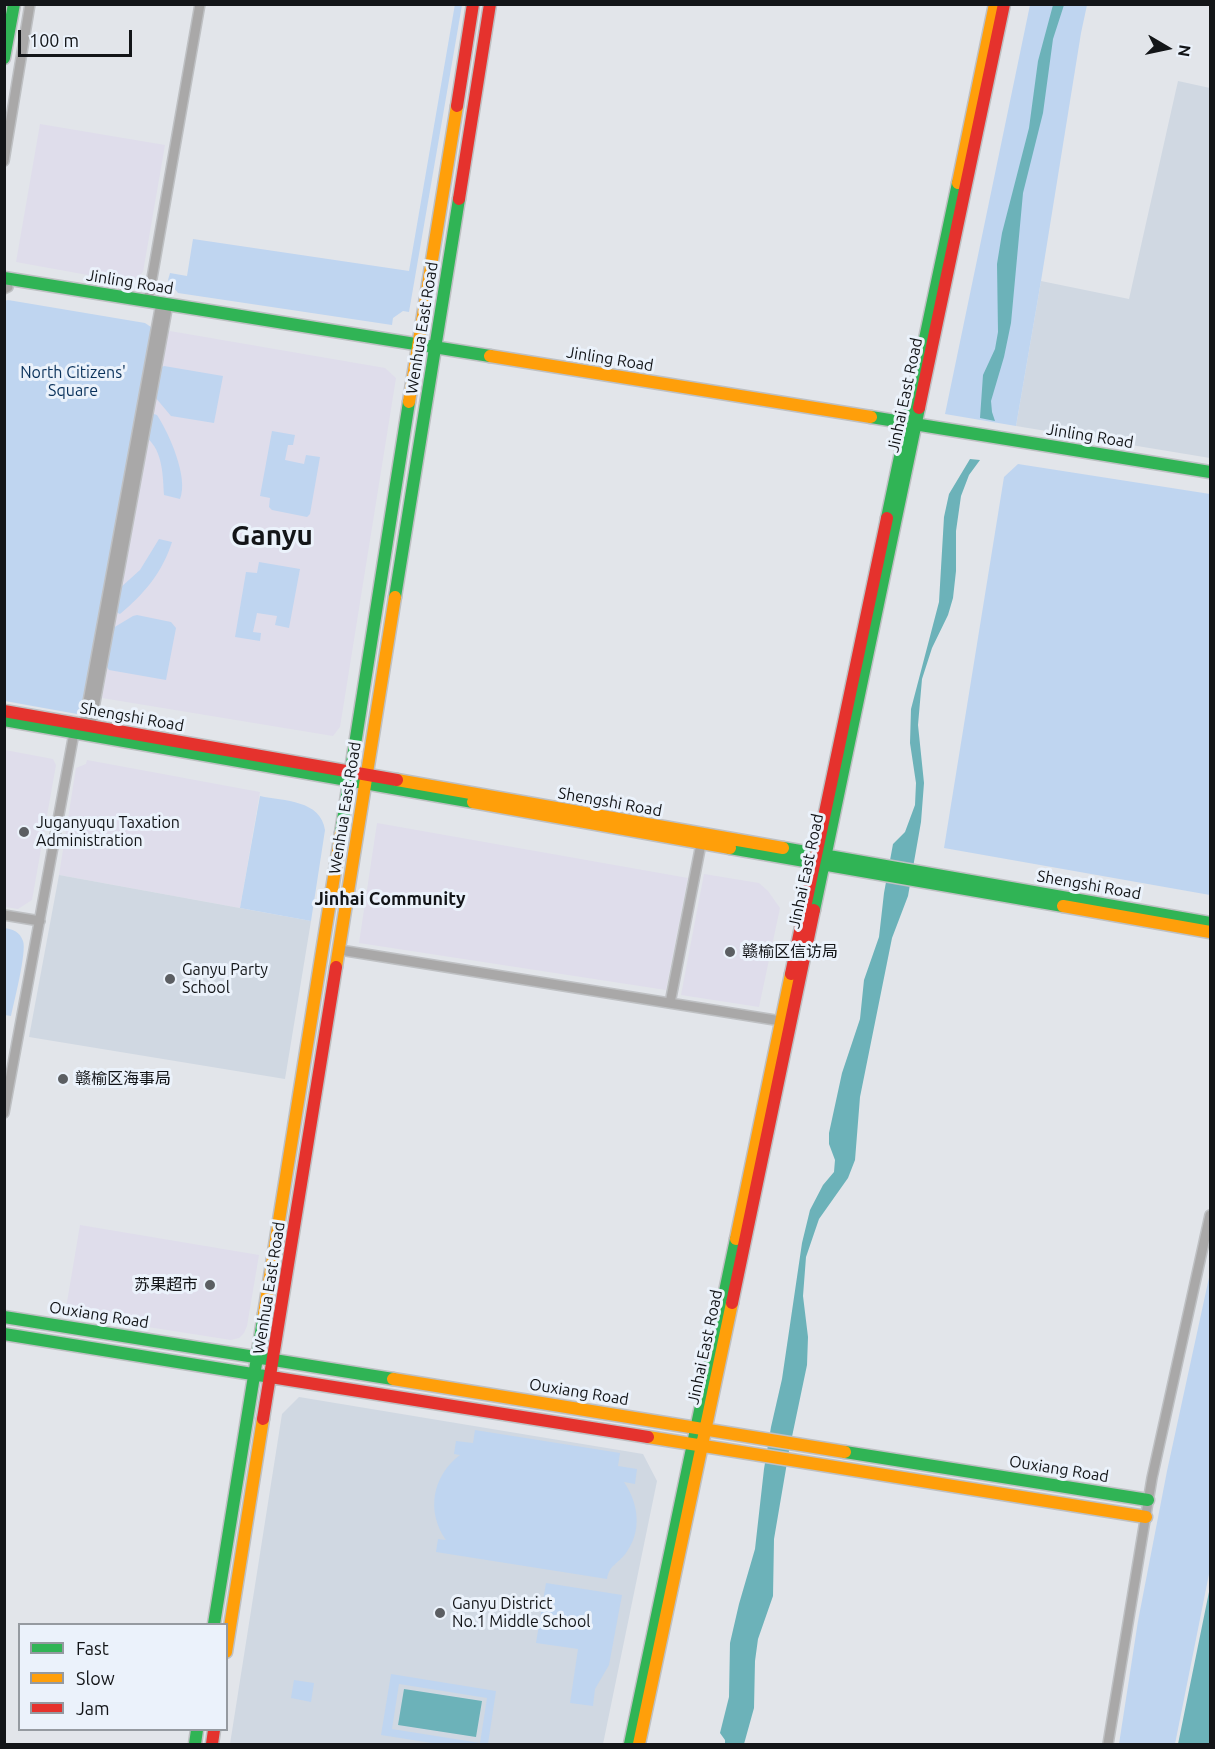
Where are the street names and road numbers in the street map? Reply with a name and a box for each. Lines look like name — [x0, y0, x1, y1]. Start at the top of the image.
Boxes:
street label: Wenhua East Road — [402, 260, 442, 396]
street label: Jinling Road — [85, 266, 175, 298]
street label: Jinhai East Road — [883, 336, 927, 454]
street label: Jinling Road — [565, 343, 655, 375]
street label: Jinling Road — [1045, 420, 1135, 452]
street label: Shengshi Road — [79, 698, 185, 736]
street label: Wenhua East Road — [325, 740, 365, 876]
street label: Shengshi Road — [557, 783, 663, 821]
street label: Jinhai East Road — [784, 812, 828, 930]
street label: Shengshi Road — [1036, 866, 1142, 904]
street label: Wenhua East Road — [249, 1220, 289, 1356]
street label: Jinhai East Road — [683, 1288, 727, 1406]
street label: Ouxiang Road — [48, 1298, 150, 1332]
street label: Ouxiang Road — [528, 1375, 630, 1409]
street label: Ouxiang Road — [1008, 1452, 1110, 1486]

